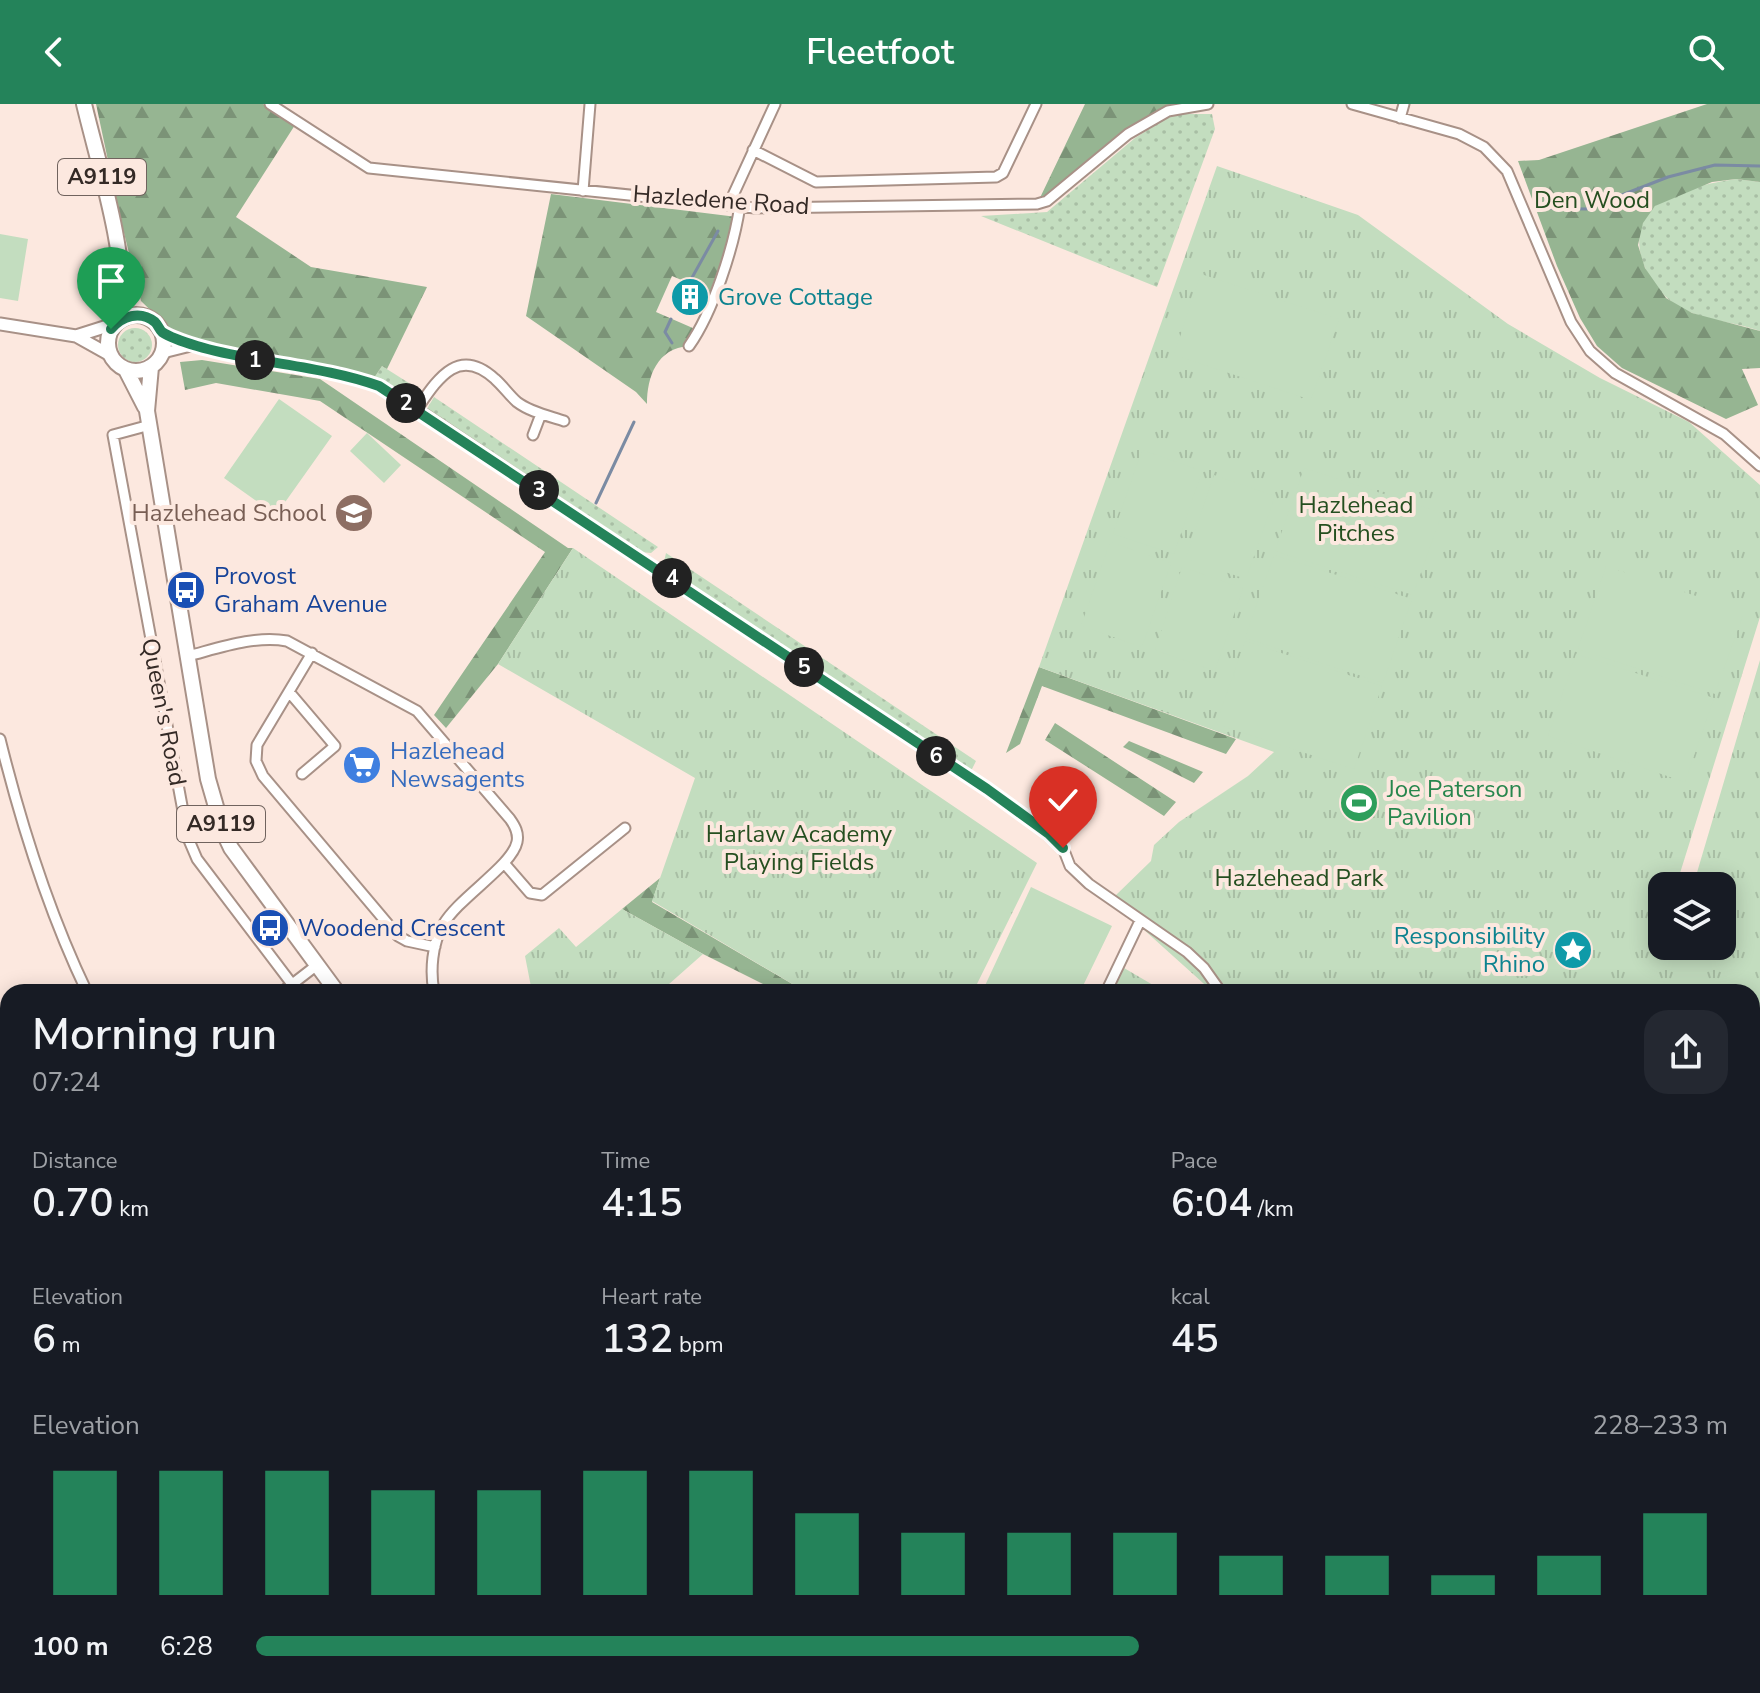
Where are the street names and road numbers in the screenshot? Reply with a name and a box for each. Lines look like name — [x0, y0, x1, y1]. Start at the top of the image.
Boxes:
road number: A9119 — [58, 159, 146, 195]
street label: Hazledene Road — [632, 178, 810, 222]
street label: Queen's Road — [134, 635, 194, 789]
road number: A9119 — [177, 806, 265, 842]

